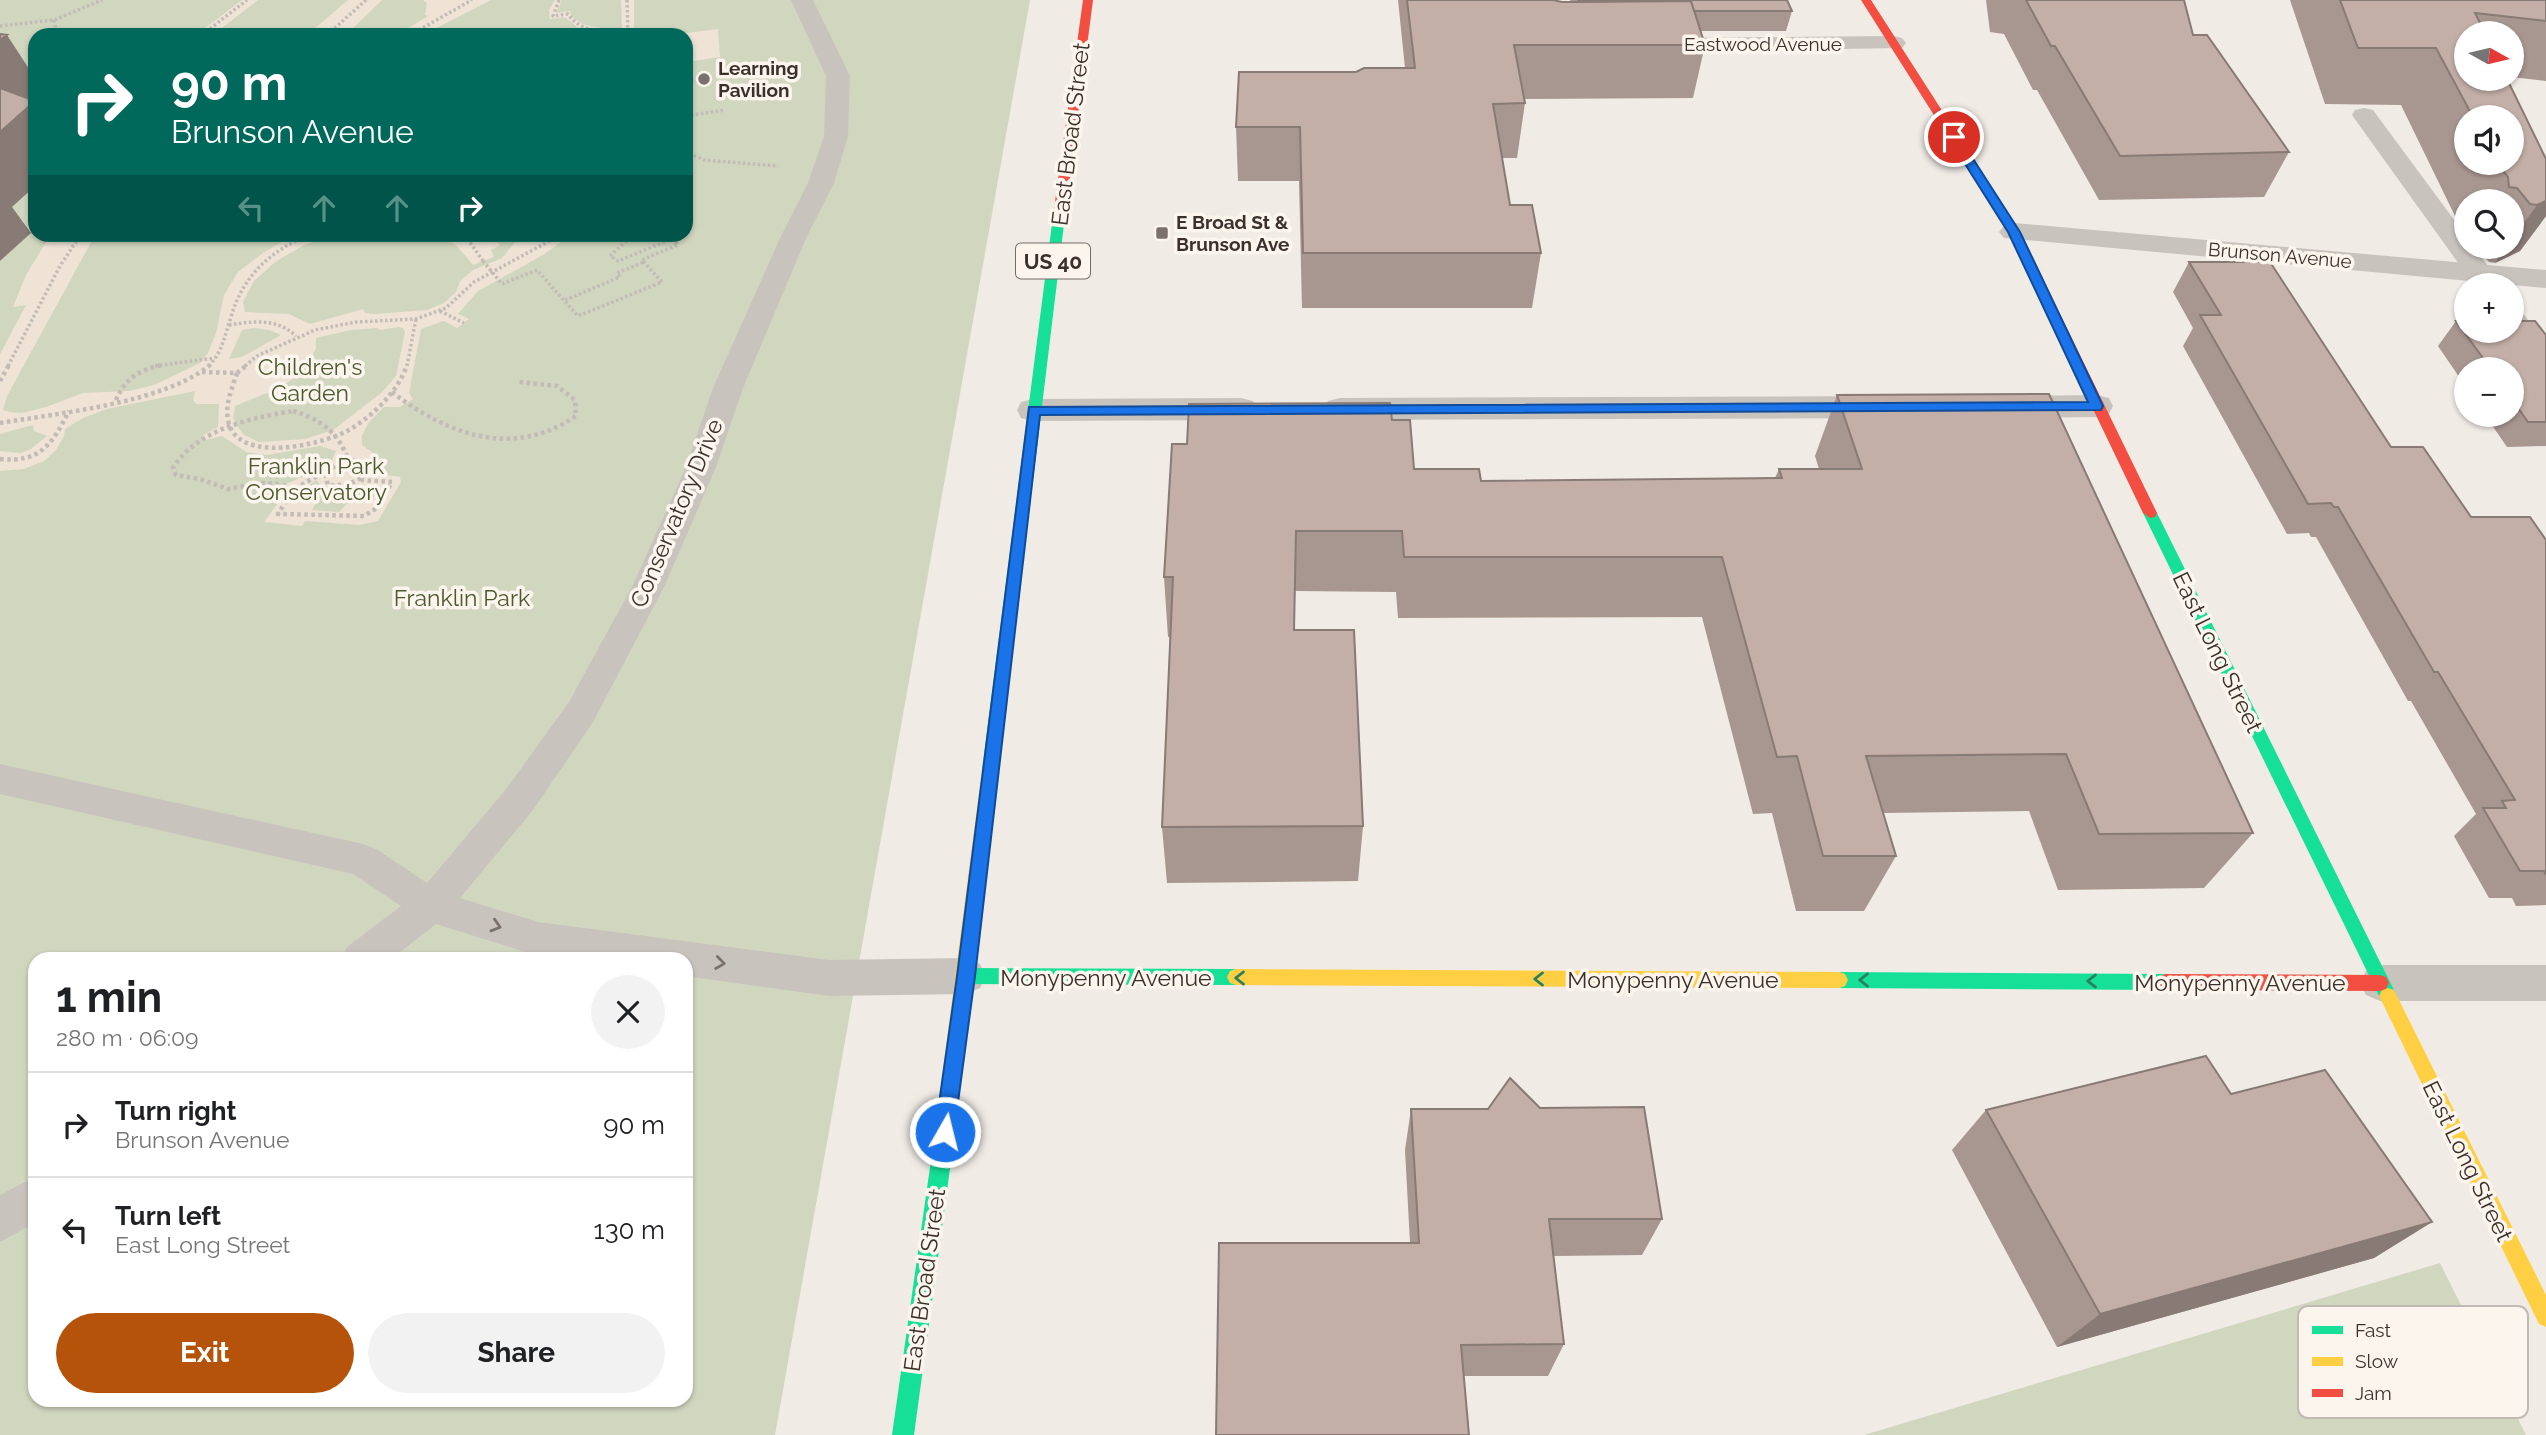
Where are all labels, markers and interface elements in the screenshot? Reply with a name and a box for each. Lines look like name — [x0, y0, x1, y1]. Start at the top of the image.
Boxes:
north arrow — [2454, 21, 2524, 91]
map controls — [2454, 21, 2524, 427]
street label: Eastwood Avenue — [1684, 33, 1842, 55]
street label: East Broad Street — [1045, 41, 1095, 227]
text: 90 m — [171, 54, 287, 111]
icon: right — [56, 56, 147, 147]
place label: Learning Pavilion — [718, 57, 799, 101]
marker: Learning Pavilion — [696, 71, 712, 87]
button: sound — [2454, 105, 2524, 175]
pin — [1924, 107, 1984, 167]
text: Brunson Avenue — [171, 113, 414, 150]
icon: arrive — [1935, 118, 1973, 156]
icon: left — [232, 189, 270, 227]
icon: ahead — [305, 189, 343, 227]
icon: ahead — [378, 189, 416, 227]
icon: right — [451, 189, 489, 227]
button: search — [2454, 189, 2524, 259]
place label: E Broad St & Brunson Ave — [1176, 211, 1290, 255]
marker: E Broad St & Brunson Ave — [1154, 225, 1170, 241]
street label: Brunson Avenue — [2207, 238, 2353, 272]
road number: US 40 — [1016, 244, 1090, 278]
button: + — [2454, 273, 2524, 343]
park label: Children's Garden — [258, 353, 362, 406]
button: − — [2454, 357, 2524, 427]
street label: Conservatory Drive — [624, 415, 728, 611]
park label: Franklin Park Conservatory — [245, 452, 387, 505]
street label: East Long Street — [2167, 567, 2269, 737]
park label: Franklin Park — [394, 584, 530, 611]
one-way arrow — [489, 918, 502, 932]
one-way arrow — [714, 956, 726, 971]
street label: Monypenny Avenue — [1000, 964, 1212, 991]
street label: Monypenny Avenue — [1567, 966, 1779, 993]
street label: Monypenny Avenue — [2134, 969, 2346, 996]
one-way arrow — [1234, 970, 1244, 986]
one-way arrow — [1533, 971, 1543, 987]
one-way arrow — [1858, 972, 1869, 988]
text: 1 min — [56, 973, 162, 1022]
one-way arrow — [2086, 973, 2096, 989]
button: close — [591, 975, 665, 1049]
text: 280 m · 06:09 — [56, 1024, 199, 1051]
street label: East Long Street — [2417, 1076, 2519, 1246]
position arrow — [908, 1095, 982, 1169]
text: Turn right — [115, 1096, 236, 1126]
icon: right — [56, 1106, 94, 1144]
text: 90 m — [603, 1110, 665, 1140]
text: Brunson Avenue — [115, 1126, 290, 1153]
street label: East Broad Street — [898, 1187, 950, 1373]
text: Turn left — [115, 1201, 221, 1231]
icon: left — [56, 1211, 94, 1249]
text: 130 m — [594, 1215, 665, 1245]
text: East Long Street — [115, 1231, 290, 1258]
legend — [2298, 1306, 2528, 1418]
button: Exit — [56, 1313, 354, 1393]
button: Share — [368, 1313, 665, 1393]
text: Fast — [2355, 1319, 2391, 1341]
text: Slow — [2355, 1350, 2399, 1372]
text: Jam — [2355, 1382, 2392, 1404]

